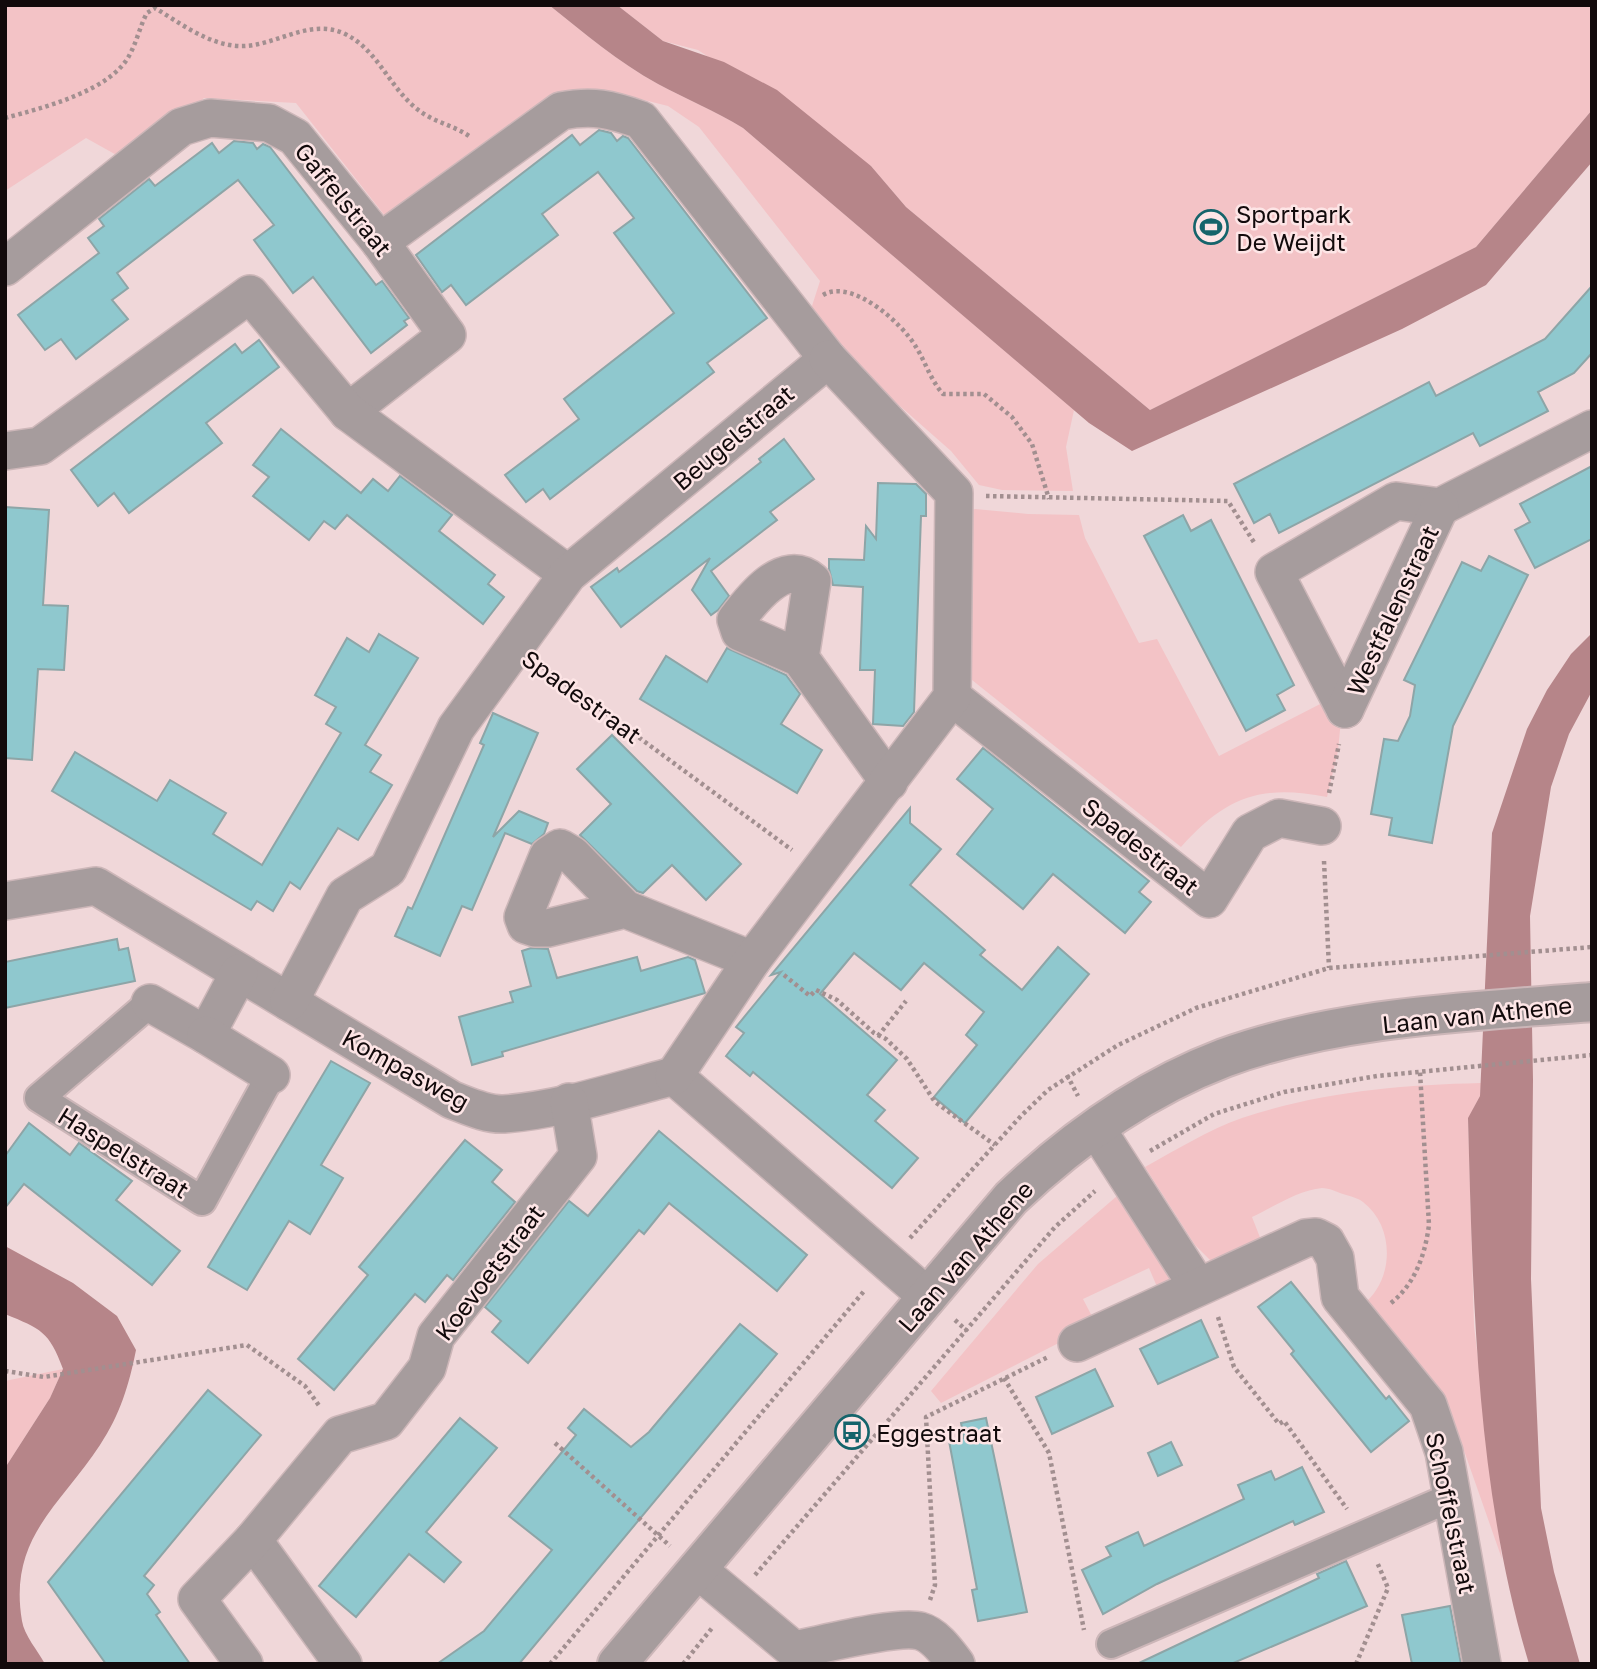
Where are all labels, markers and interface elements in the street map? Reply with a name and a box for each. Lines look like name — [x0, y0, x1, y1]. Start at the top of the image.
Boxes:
street label: Gaffelstraat — [289, 136, 399, 262]
place label: Sportpark De Weijdt — [1236, 199, 1351, 256]
sports icon: Sportpark De Weijdt — [1192, 208, 1230, 246]
street label: Beugelstraat — [667, 378, 799, 496]
street label: Westfalenstraat — [1340, 520, 1444, 700]
street label: Spadestraat — [517, 643, 647, 749]
street label: Spadestraat — [1077, 791, 1205, 901]
street label: Laan van Athene — [1381, 990, 1573, 1038]
street label: Kompasweg — [337, 1022, 475, 1116]
street label: Haspelstraat — [53, 1100, 195, 1204]
street label: Laan van Athene — [891, 1174, 1039, 1338]
street label: Koevoetstraat — [428, 1198, 550, 1346]
bus stop icon: Eggestraat — [833, 1413, 871, 1451]
place label: Eggestraat — [876, 1418, 1002, 1447]
street label: Schoffelstraat — [1421, 1430, 1483, 1596]

